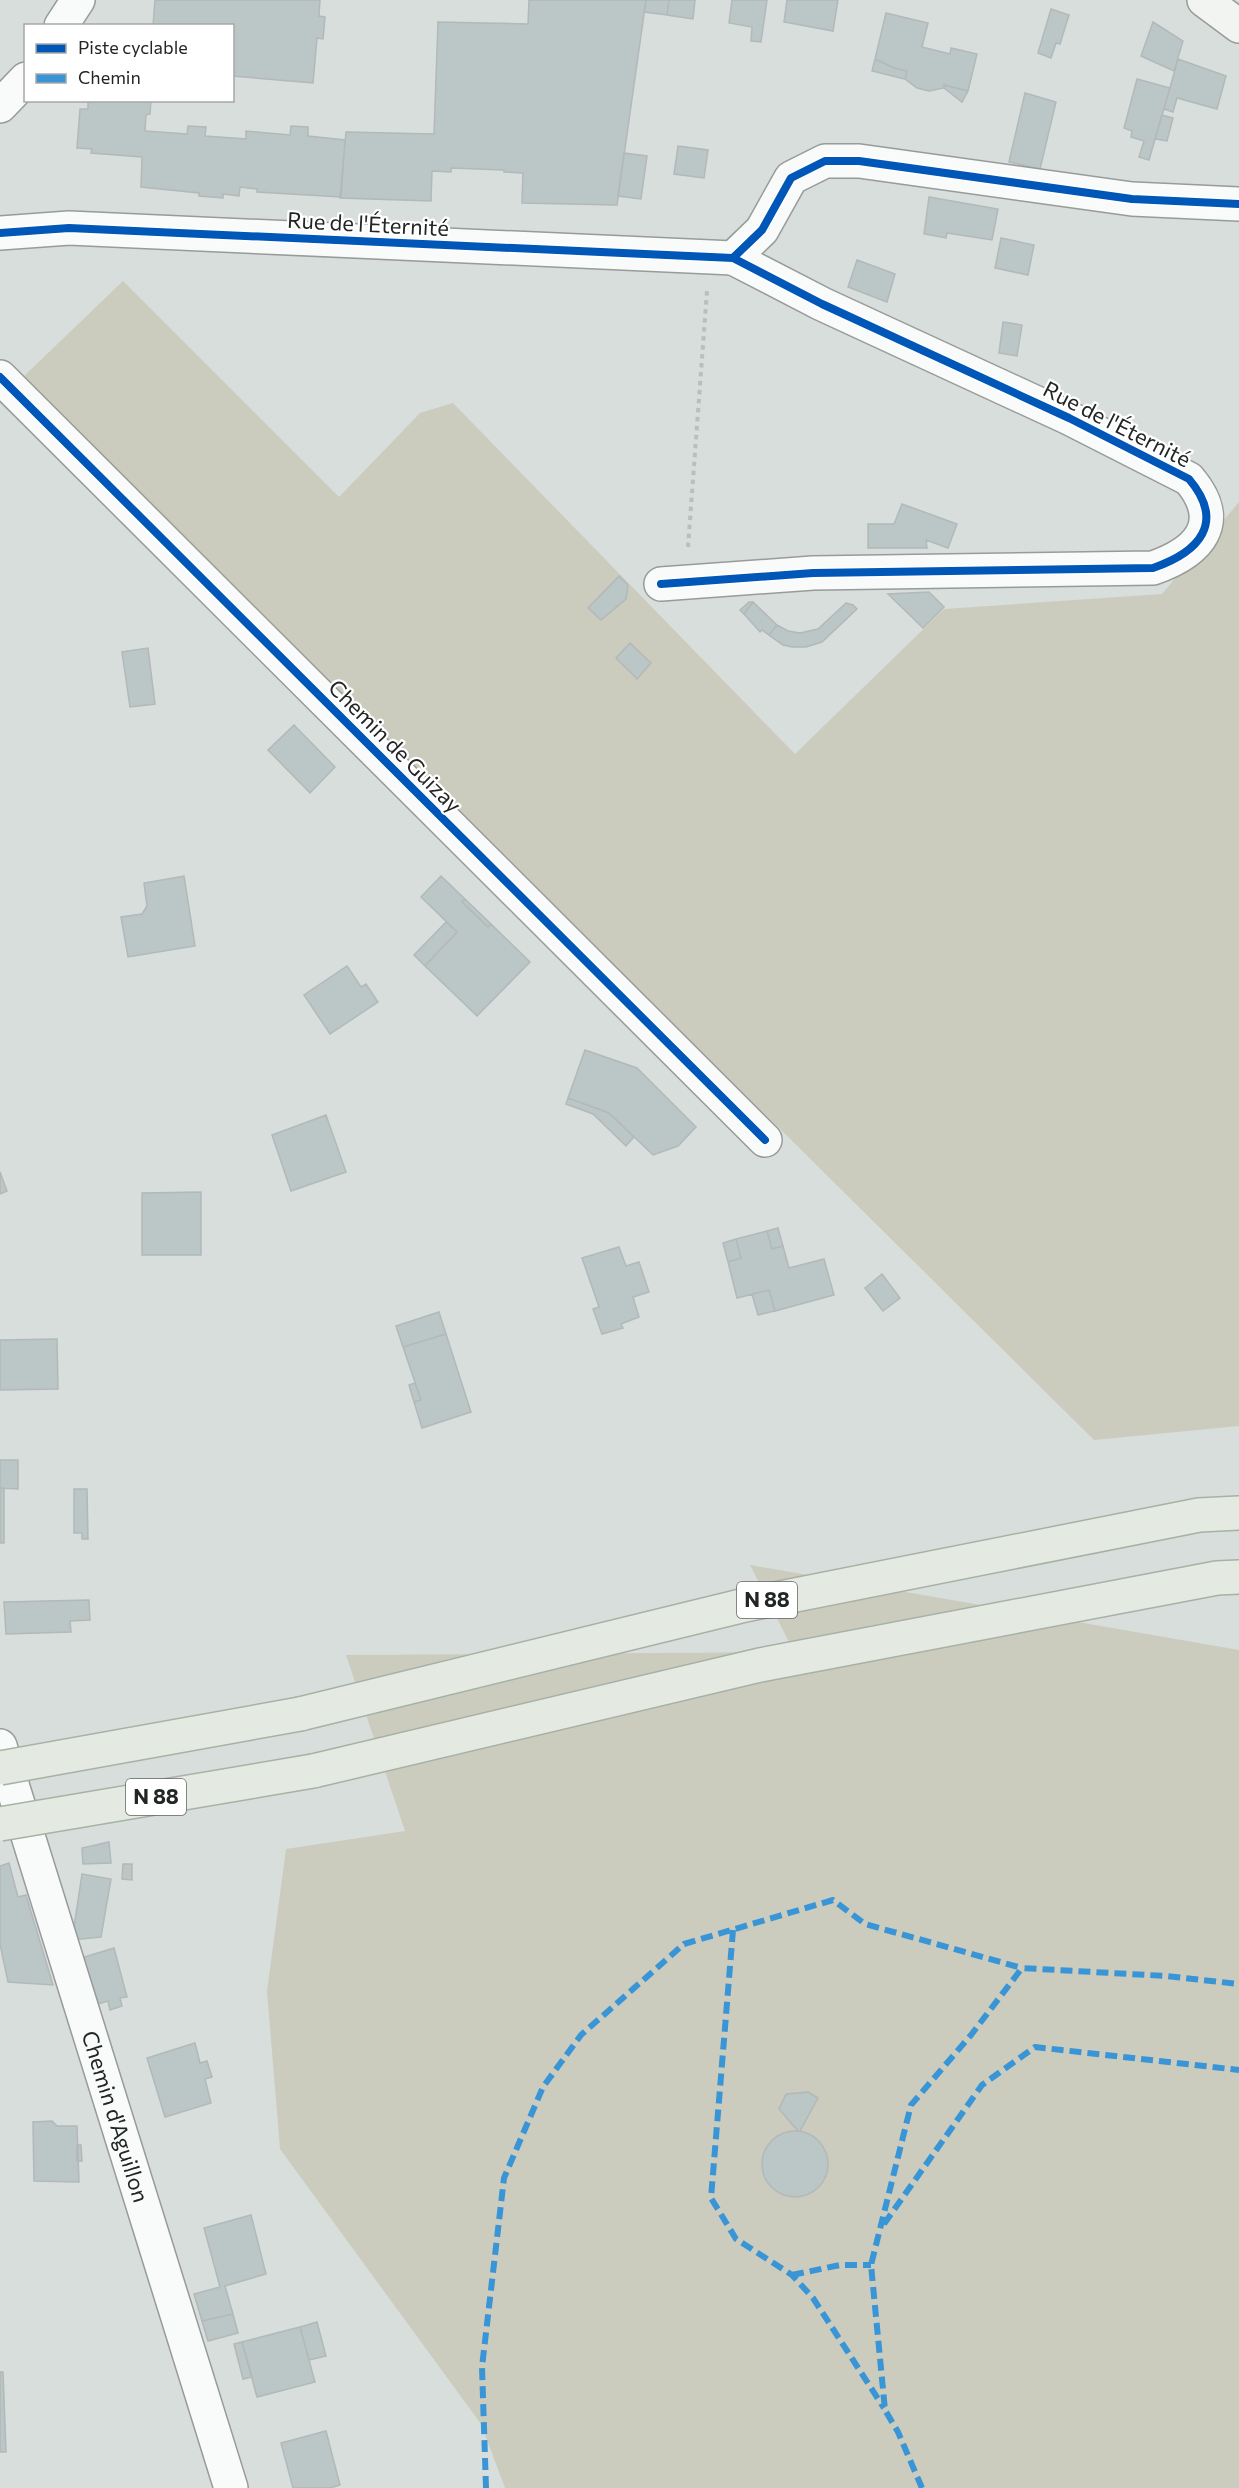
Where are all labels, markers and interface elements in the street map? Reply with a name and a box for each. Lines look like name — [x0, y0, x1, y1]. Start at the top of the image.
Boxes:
legend — [24, 24, 234, 102]
text: Piste cyclable — [78, 36, 188, 58]
text: Chemin — [78, 66, 141, 88]
street label: Rue de l'Éternité — [286, 206, 450, 241]
street label: Rue de l'Éternité — [1039, 375, 1196, 472]
street label: Chemin de Guizay — [323, 673, 468, 818]
road number: N 88 — [737, 1582, 797, 1618]
road number: N 88 — [126, 1779, 186, 1815]
street label: Chemin d'Aguillon — [76, 2027, 155, 2206]

